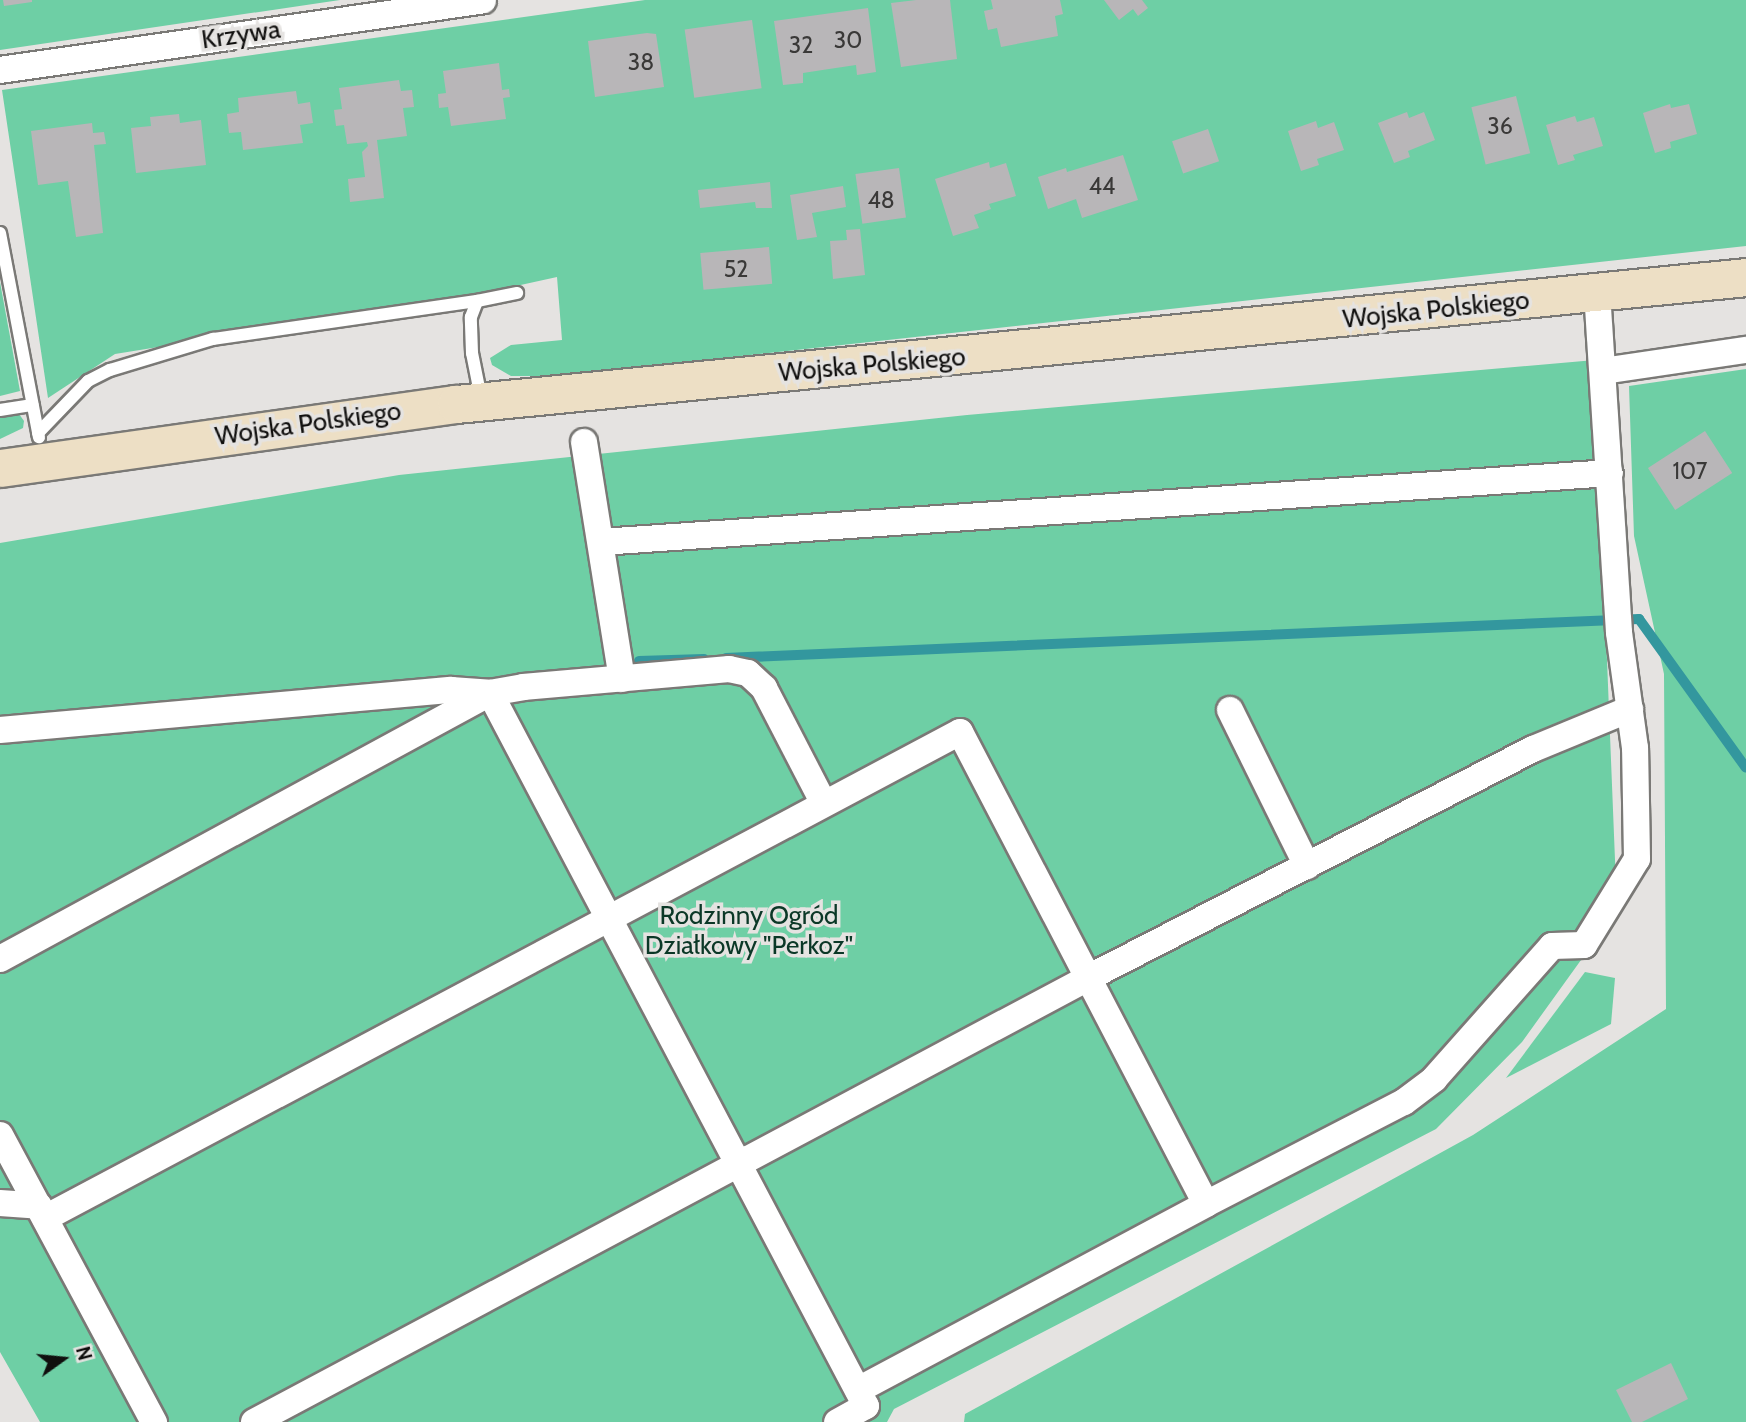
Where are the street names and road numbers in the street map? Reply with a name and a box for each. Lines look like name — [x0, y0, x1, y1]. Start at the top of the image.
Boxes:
street label: Krzywa — [199, 14, 283, 56]
street label: Wojska Polskiego — [1341, 285, 1531, 335]
street label: Wojska Polskiego — [777, 341, 967, 389]
street label: Wojska Polskiego — [213, 396, 403, 452]

